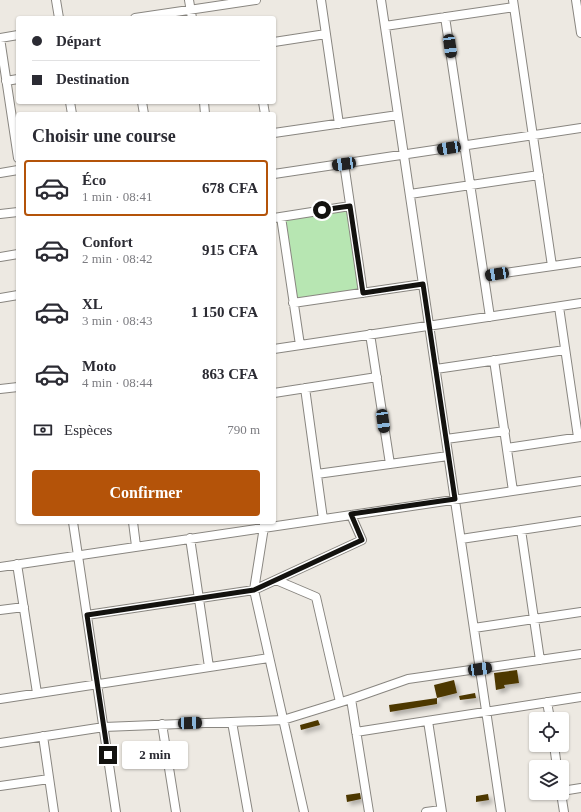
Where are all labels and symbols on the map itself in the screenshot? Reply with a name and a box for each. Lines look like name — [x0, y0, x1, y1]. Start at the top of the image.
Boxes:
car — [442, 33, 458, 59]
car — [436, 140, 462, 156]
car — [331, 156, 357, 172]
route start — [313, 201, 331, 219]
car — [484, 266, 510, 282]
car — [375, 408, 391, 434]
car — [467, 661, 493, 677]
car — [178, 717, 202, 729]
callout: 2 min — [122, 741, 188, 769]
route end — [99, 746, 117, 764]

